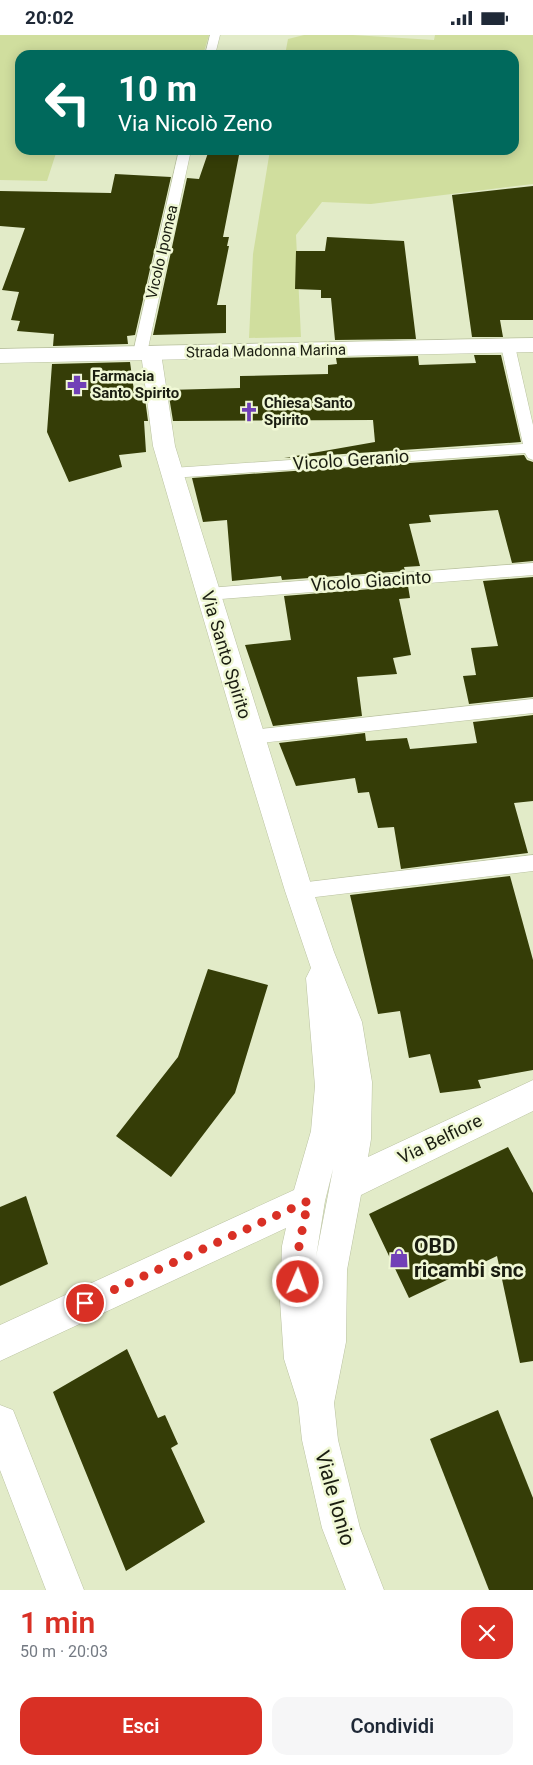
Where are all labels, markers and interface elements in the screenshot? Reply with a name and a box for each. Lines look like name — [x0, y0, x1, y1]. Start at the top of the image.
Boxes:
text: 20:02 — [25, 6, 74, 29]
text: 10 m — [118, 69, 197, 110]
icon: left — [35, 70, 100, 135]
text: Via Nicolò Zeno — [118, 111, 273, 136]
street label: Vicolo Ipomea — [142, 203, 182, 301]
street label: Strada Madonna Marina — [186, 341, 346, 361]
place label: Farmacia Santo Spirito — [92, 367, 179, 402]
pharmacy icon: Farmacia Santo Spirito — [66, 374, 88, 396]
place label: Chiesa Santo Spirito — [264, 394, 353, 429]
church icon: Chiesa Santo Spirito — [238, 401, 260, 423]
street label: Vicolo Geranio — [292, 445, 410, 474]
street label: Vicolo Giacinto — [310, 566, 432, 595]
street label: Via Santo Spirito — [197, 588, 256, 721]
street label: Via Belfiore — [394, 1109, 485, 1168]
place label: OBD ricambi snc — [414, 1234, 524, 1282]
shop icon: OBD ricambi snc — [388, 1247, 410, 1269]
position arrow — [271, 1255, 323, 1307]
pin — [64, 1282, 106, 1324]
icon: arrive — [71, 1289, 99, 1317]
street label: Viale Ionio — [310, 1448, 360, 1548]
text: 1 min — [20, 1605, 95, 1640]
button: close — [461, 1607, 513, 1659]
text: 50 m · 20:03 — [20, 1642, 108, 1661]
button: Esci — [20, 1697, 262, 1755]
button: Condividi — [272, 1697, 513, 1755]

